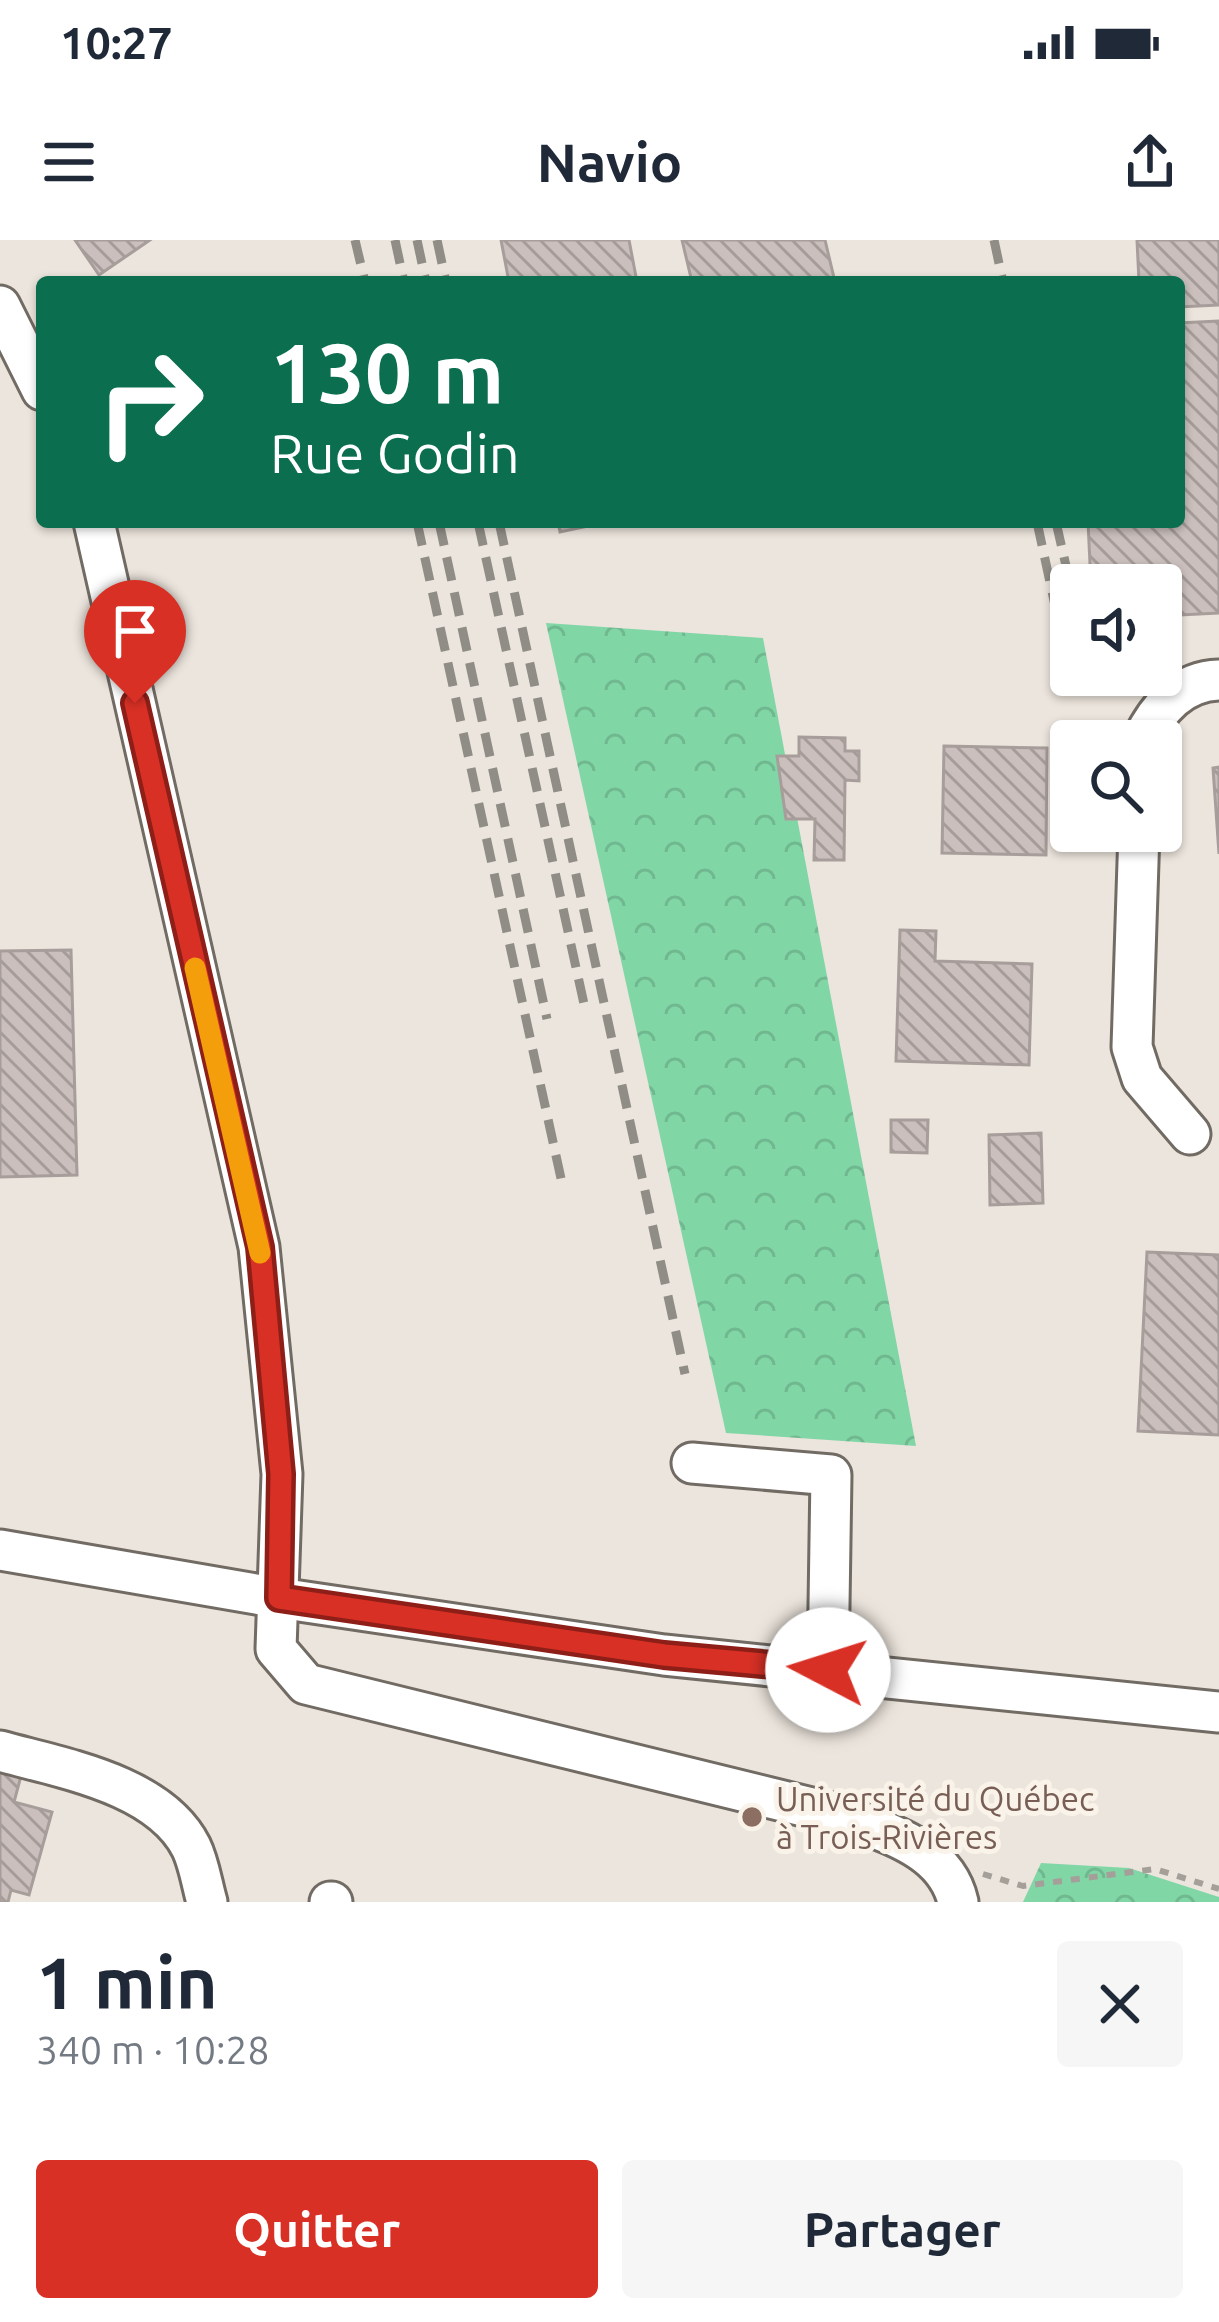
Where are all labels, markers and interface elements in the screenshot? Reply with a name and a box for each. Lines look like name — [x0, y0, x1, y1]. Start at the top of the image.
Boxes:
text: 10:27 — [60, 17, 173, 68]
icon: menu — [36, 129, 102, 195]
icon: share — [1117, 129, 1183, 195]
text: Navio — [537, 132, 682, 192]
icon: right — [72, 324, 228, 480]
text: 130 m — [270, 325, 504, 419]
text: Rue Godin — [270, 423, 520, 483]
map controls — [1050, 564, 1182, 852]
button: sound — [1050, 564, 1182, 696]
pin — [84, 580, 186, 703]
icon: arrive — [102, 598, 168, 664]
button: search — [1050, 720, 1182, 852]
position arrow — [765, 1607, 891, 1733]
place label: Université du Québec à Trois-Rivières — [776, 1780, 1094, 1855]
marker: Université du Québec à Trois-Rivières — [739, 1804, 765, 1830]
button: close — [1057, 1941, 1183, 2067]
text: 1 min — [36, 1942, 218, 2023]
text: 340 m · 10:28 — [36, 2028, 270, 2071]
button: Quitter — [36, 2160, 598, 2298]
button: Partager — [622, 2160, 1183, 2298]

